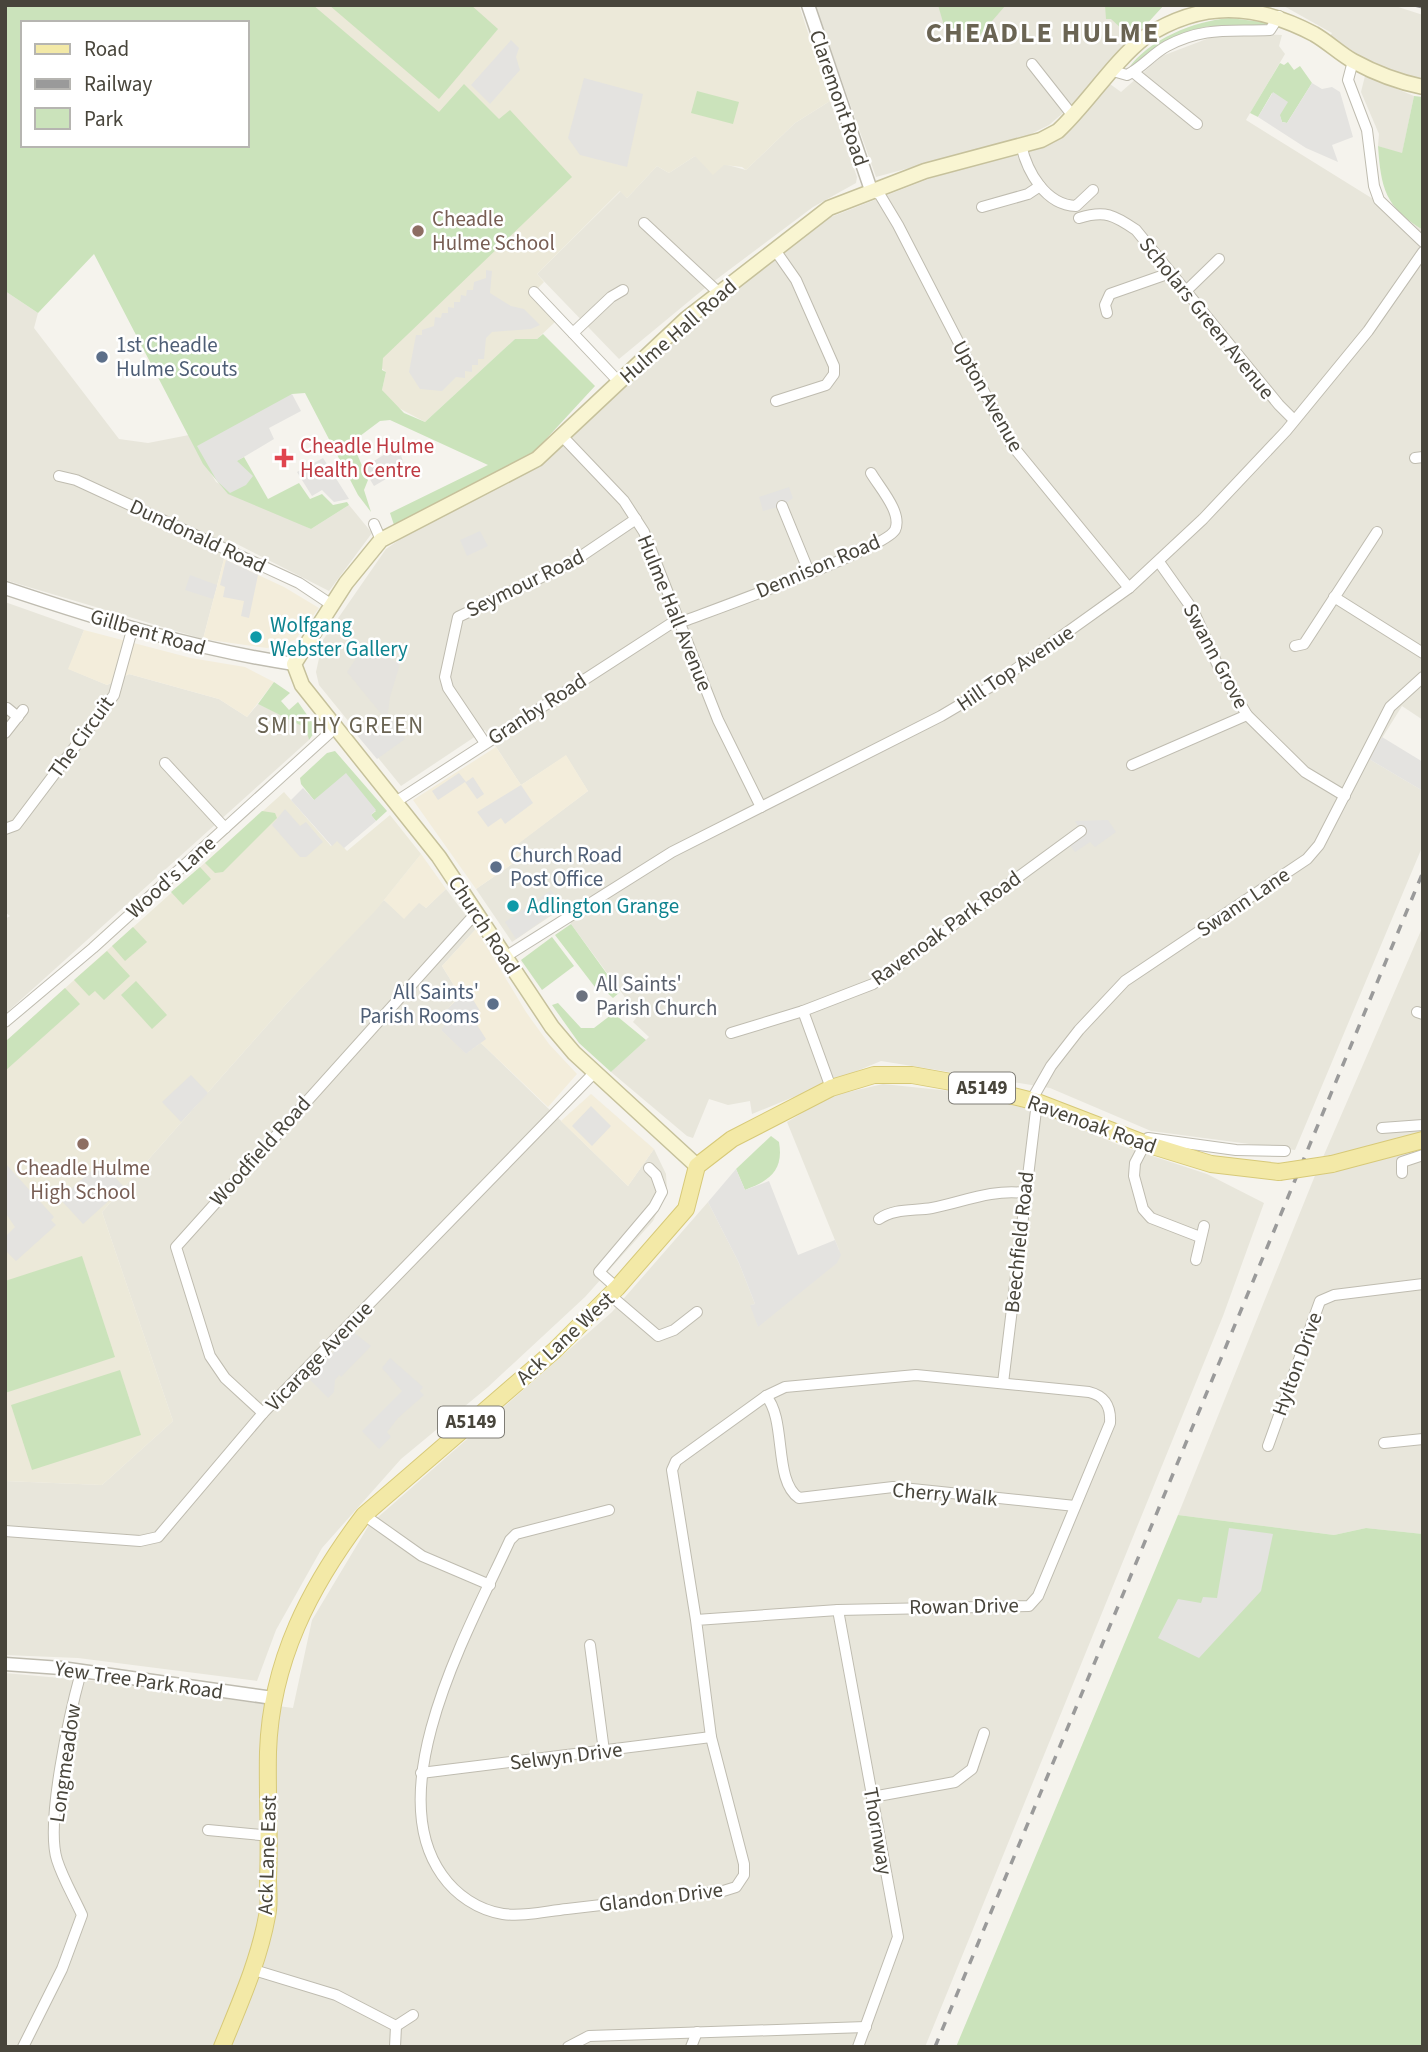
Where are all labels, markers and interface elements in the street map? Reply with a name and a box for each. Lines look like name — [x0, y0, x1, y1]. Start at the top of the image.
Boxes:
district label: CHEADLE HULME — [926, 13, 1160, 53]
legend — [21, 21, 248, 147]
street label: Claremont Road — [802, 26, 876, 170]
text: Road — [84, 34, 129, 64]
text: Railway — [84, 69, 152, 99]
text: Park — [84, 104, 124, 134]
place label: Cheadle Hulme School — [432, 204, 555, 258]
marker: Cheadle Hulme School — [410, 223, 426, 239]
street label: Scholars Green Avenue — [1132, 230, 1282, 406]
street label: Hulme Hall Road — [613, 272, 743, 390]
place label: 1st Cheadle Hulme Scouts — [116, 330, 238, 384]
street label: Upton Avenue — [945, 335, 1031, 457]
marker: 1st Cheadle Hulme Scouts — [94, 349, 110, 365]
place label: Cheadle Hulme Health Centre — [300, 431, 434, 485]
marker: Cheadle Hulme Health Centre — [274, 448, 294, 468]
street label: Dundonald Road — [125, 491, 271, 581]
street label: Dennison Road — [751, 526, 885, 606]
street label: Hulme Hall Avenue — [630, 530, 720, 696]
street label: Seymour Road — [461, 541, 589, 625]
street label: Swann Grove — [1176, 598, 1256, 714]
street label: Gillbent Road — [87, 601, 209, 663]
place label: Wolfgang Webster Gallery — [270, 610, 408, 664]
street label: Hill Top Avenue — [950, 618, 1080, 718]
marker: Wolfgang Webster Gallery — [248, 629, 264, 645]
street label: Granby Road — [482, 666, 592, 752]
street label: The Circuit — [41, 690, 121, 784]
district label: SMITHY GREEN — [257, 709, 425, 742]
street label: Wood's Lane — [120, 829, 222, 925]
place label: Church Road Post Office — [510, 840, 622, 894]
marker: Church Road Post Office — [488, 859, 504, 875]
street label: Swann Lane — [1190, 860, 1296, 944]
street label: Ravenoak Park Road — [865, 863, 1027, 993]
street label: Church Road — [441, 870, 527, 980]
place label: Adlington Grange — [527, 891, 679, 921]
marker: Adlington Grange — [505, 898, 521, 914]
place label: All Saints' Parish Church — [596, 969, 717, 1023]
place label: All Saints' Parish Rooms — [360, 977, 479, 1031]
marker: All Saints' Parish Church — [574, 988, 590, 1004]
marker: All Saints' Parish Rooms — [485, 996, 501, 1012]
road number: A5149 — [949, 1072, 1015, 1104]
street label: Ravenoak Road — [1023, 1087, 1161, 1161]
street label: Woodfield Road — [202, 1089, 318, 1213]
marker: Cheadle Hulme High School — [75, 1136, 91, 1152]
place label: Cheadle Hulme High School — [16, 1153, 150, 1207]
street label: Beechfield Road — [997, 1170, 1041, 1314]
street label: Ack Lane West — [509, 1284, 621, 1392]
street label: Vicarage Avenue — [259, 1294, 379, 1418]
street label: Hylton Drive — [1264, 1308, 1330, 1420]
road number: A5149 — [438, 1406, 504, 1438]
street label: Cherry Walk — [891, 1474, 999, 1514]
street label: Rowan Drive — [909, 1590, 1019, 1622]
street label: Yew Tree Park Road — [52, 1653, 225, 1707]
street label: Longmeadow — [42, 1702, 88, 1824]
street label: Selwyn Drive — [508, 1734, 624, 1778]
street label: Thornway — [856, 1785, 900, 1877]
street label: Ack Lane East — [250, 1795, 284, 1915]
street label: Glandon Drive — [597, 1875, 725, 1919]

